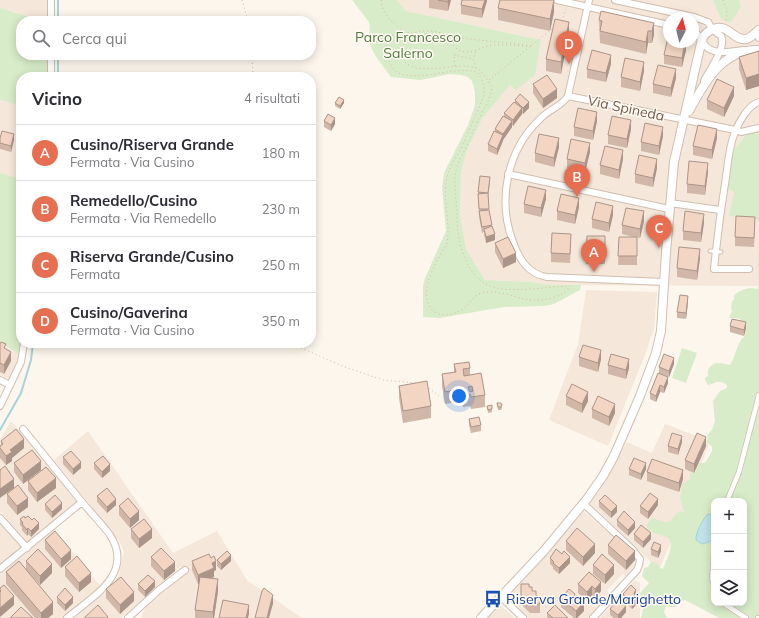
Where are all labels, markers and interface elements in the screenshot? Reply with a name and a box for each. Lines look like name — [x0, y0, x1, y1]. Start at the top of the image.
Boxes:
north arrow — [663, 12, 699, 48]
search box — [16, 16, 316, 60]
icon: search — [30, 27, 52, 49]
park label: Parco Francesco Salerno — [355, 28, 461, 62]
text: Cerca qui — [62, 29, 127, 48]
pin: D — [556, 31, 582, 64]
text: Vicino — [32, 88, 82, 109]
text: 4 risultati — [244, 90, 300, 106]
street label: Via Spineda — [586, 91, 666, 125]
text: Cusino/Riserva Grande — [70, 135, 234, 154]
text: A — [40, 145, 50, 161]
text: 180 m — [262, 145, 300, 161]
text: Fermata · Via Cusino — [70, 154, 194, 170]
pin: B — [564, 164, 590, 197]
text: Remedello/Cusino — [70, 191, 197, 210]
text: B — [41, 201, 49, 217]
text: 230 m — [262, 201, 300, 217]
text: Fermata · Via Remedello — [70, 210, 216, 226]
pin: C — [646, 215, 672, 248]
pin: A — [581, 239, 607, 272]
text: Riserva Grande/Cusino — [70, 247, 234, 266]
text: C — [41, 257, 49, 273]
text: 250 m — [262, 257, 300, 273]
text: Fermata — [70, 266, 120, 282]
text: Cusino/Gaverina — [70, 303, 188, 322]
text: D — [40, 313, 50, 329]
text: 350 m — [262, 313, 300, 329]
text: Fermata · Via Cusino — [70, 322, 194, 338]
your location — [449, 386, 469, 406]
map controls — [711, 498, 747, 606]
button: + — [711, 498, 747, 534]
button: − — [711, 534, 747, 570]
button: layers — [711, 570, 747, 606]
bus stop icon: Riserva Grande/Marighetto — [483, 589, 503, 609]
place label: Riserva Grande/Marighetto — [506, 590, 681, 608]

